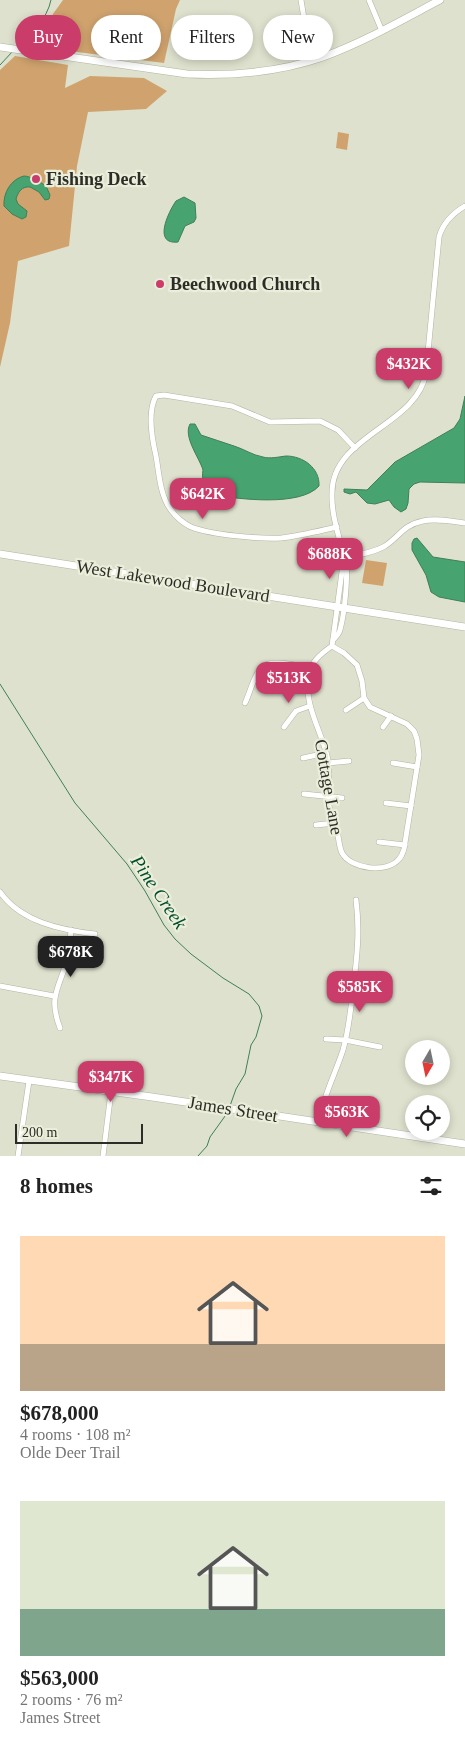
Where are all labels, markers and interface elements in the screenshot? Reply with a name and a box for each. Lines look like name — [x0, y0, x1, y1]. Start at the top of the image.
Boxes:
chip: Buy — [15, 15, 81, 60]
chip: Rent — [91, 15, 161, 60]
chip: Filters — [171, 15, 253, 60]
chip: New — [263, 15, 333, 60]
place label: Fishing Deck — [46, 169, 147, 189]
marker: Fishing Deck — [30, 173, 42, 185]
place label: Beechwood Church — [170, 274, 320, 294]
marker: Beechwood Church — [154, 278, 166, 290]
pin: $432K — [374, 348, 444, 390]
text: $432K — [387, 355, 431, 372]
pin: $642K — [168, 478, 238, 520]
text: $642K — [181, 485, 225, 502]
pin: $688K — [295, 538, 365, 580]
text: $688K — [308, 545, 352, 562]
street label: West Lakewood Boulevard — [75, 556, 271, 606]
pin: $513K — [254, 662, 324, 704]
text: $513K — [267, 669, 311, 686]
street label: Cottage Lane — [311, 738, 347, 836]
water label: Pine Creek — [126, 850, 192, 933]
pin: $678K — [36, 936, 106, 978]
text: $678K — [49, 943, 93, 960]
pin: $585K — [325, 970, 395, 1013]
text: $585K — [338, 978, 382, 995]
north arrow — [405, 1040, 450, 1085]
map controls — [405, 1040, 450, 1140]
pin: $347K — [76, 1060, 146, 1103]
text: $347K — [89, 1068, 133, 1085]
street label: James Street — [187, 1092, 279, 1126]
button: locate — [405, 1095, 450, 1140]
pin: $563K — [312, 1096, 382, 1138]
text: $563K — [325, 1103, 369, 1120]
scale bar — [15, 1121, 142, 1144]
text: 200 m — [22, 1125, 57, 1140]
icon: filters — [417, 1172, 445, 1200]
text: 8 homes — [20, 1174, 93, 1198]
icon: home — [188, 1268, 278, 1358]
text: $678,000 — [20, 1401, 99, 1425]
text: 4 rooms · 108 m² — [20, 1426, 131, 1443]
text: Olde Deer Trail — [20, 1444, 120, 1461]
icon: home — [188, 1533, 278, 1623]
text: $563,000 — [20, 1666, 99, 1690]
text: 2 rooms · 76 m² — [20, 1691, 123, 1708]
text: James Street — [20, 1709, 100, 1726]

